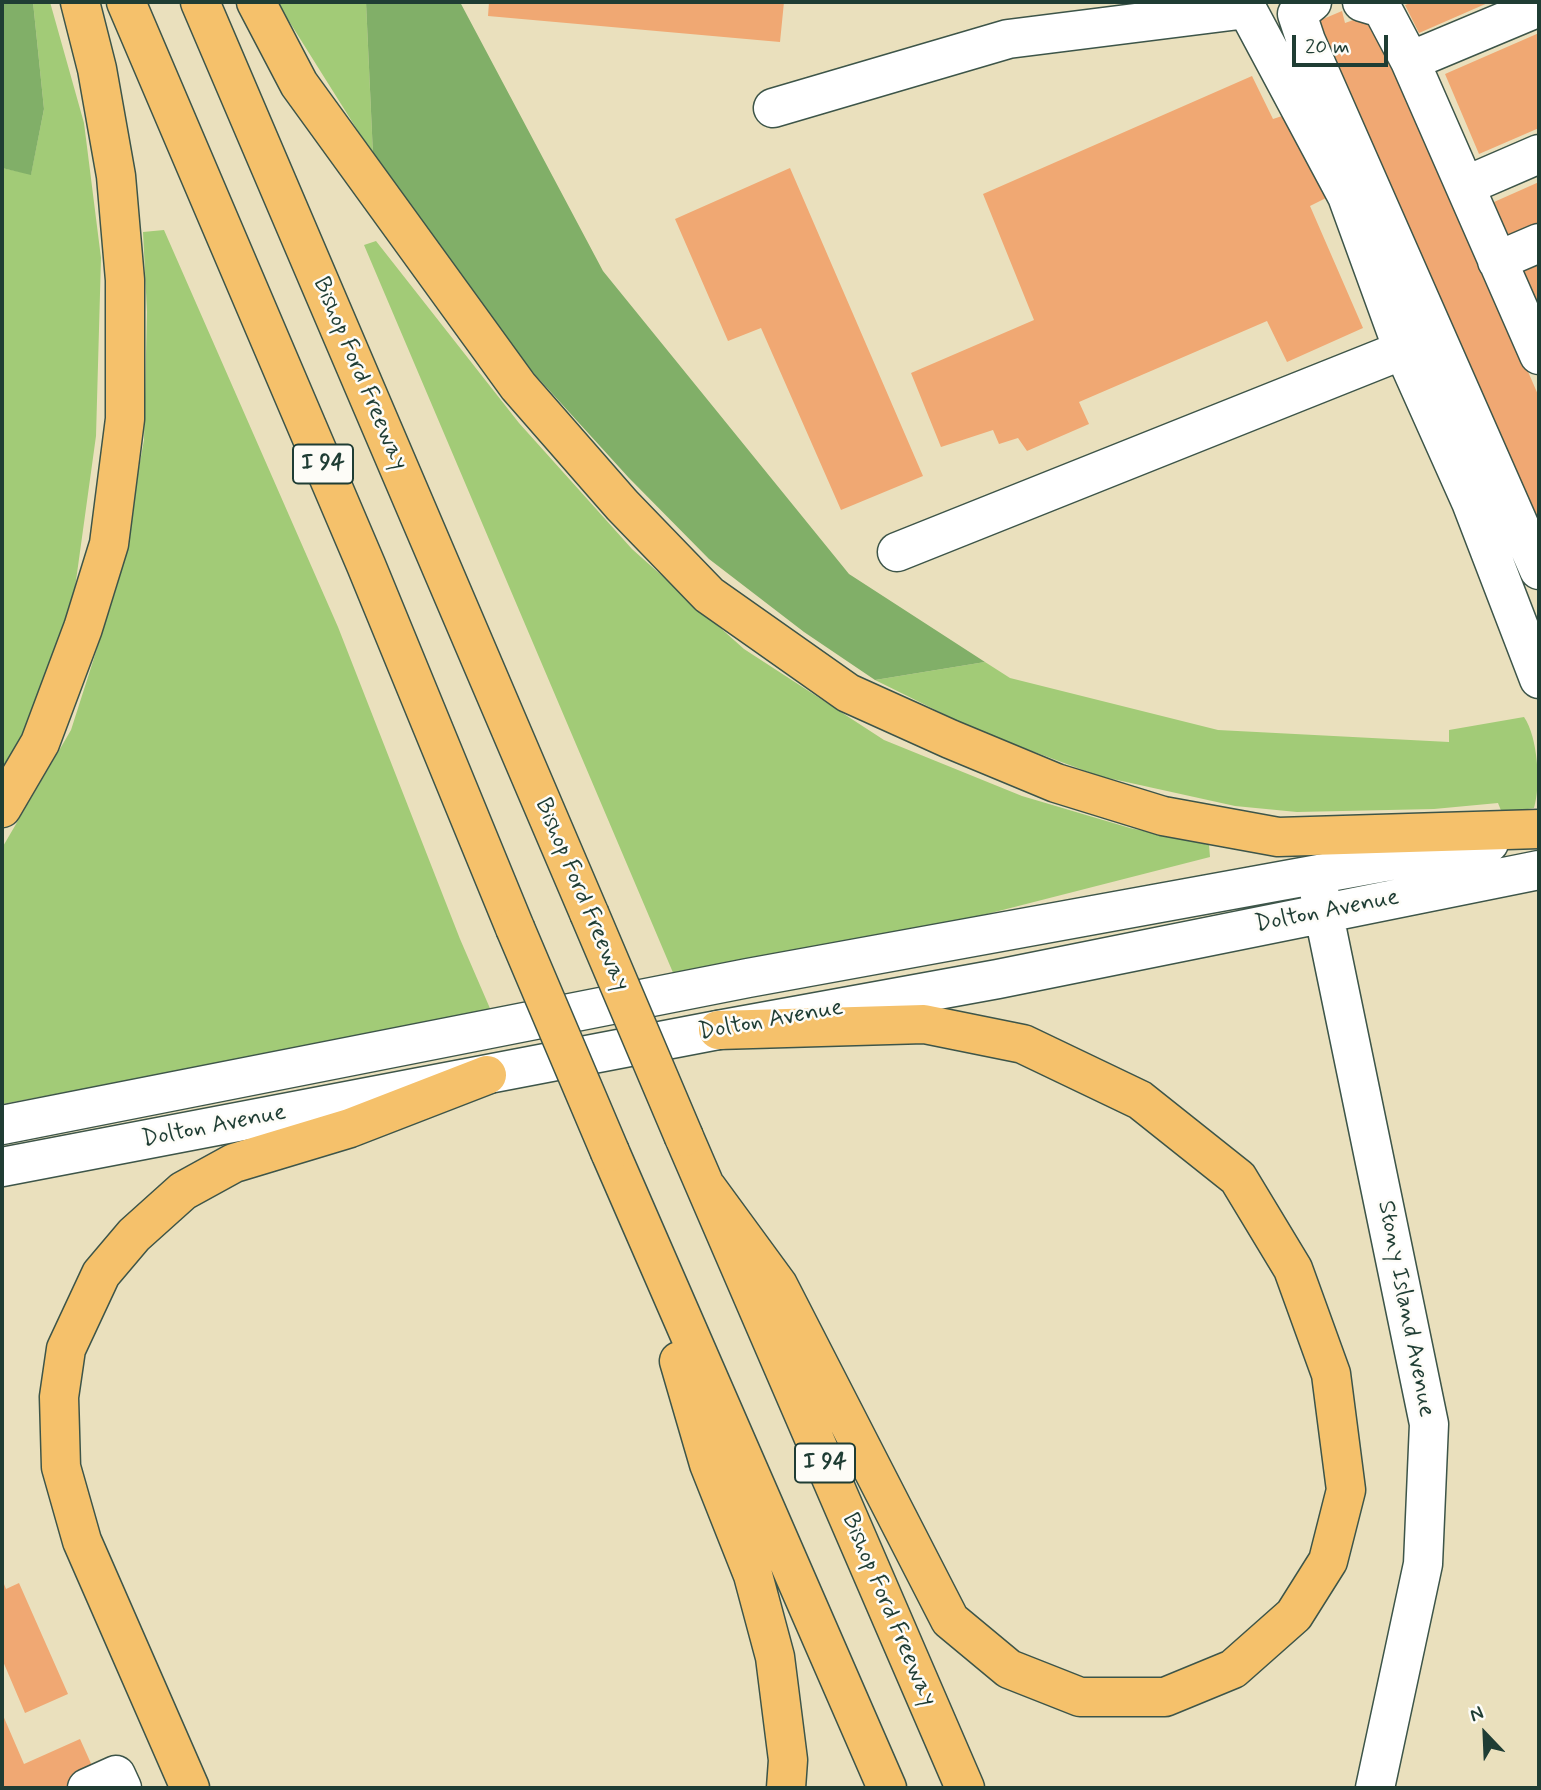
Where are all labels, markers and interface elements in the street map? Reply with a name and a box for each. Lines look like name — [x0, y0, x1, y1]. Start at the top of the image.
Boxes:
scale bar — [1296, 21, 1392, 65]
text: 20 m — [1305, 33, 1350, 61]
street label: Bishop Ford Freeway — [305, 273, 413, 475]
road number: I 94 — [293, 445, 353, 484]
street label: Bishop Ford Freeway — [527, 794, 635, 996]
street label: Dolton Avenue — [1252, 884, 1402, 940]
street label: Dolton Avenue — [696, 994, 846, 1048]
street label: Dolton Avenue — [139, 1099, 289, 1155]
street label: Stony Island Avenue — [1370, 1198, 1440, 1420]
road number: I 94 — [795, 1444, 855, 1482]
street label: Bishop Ford Freeway — [834, 1509, 942, 1711]
north arrow — [1450, 1699, 1520, 1769]
text: N — [1466, 1700, 1487, 1728]

